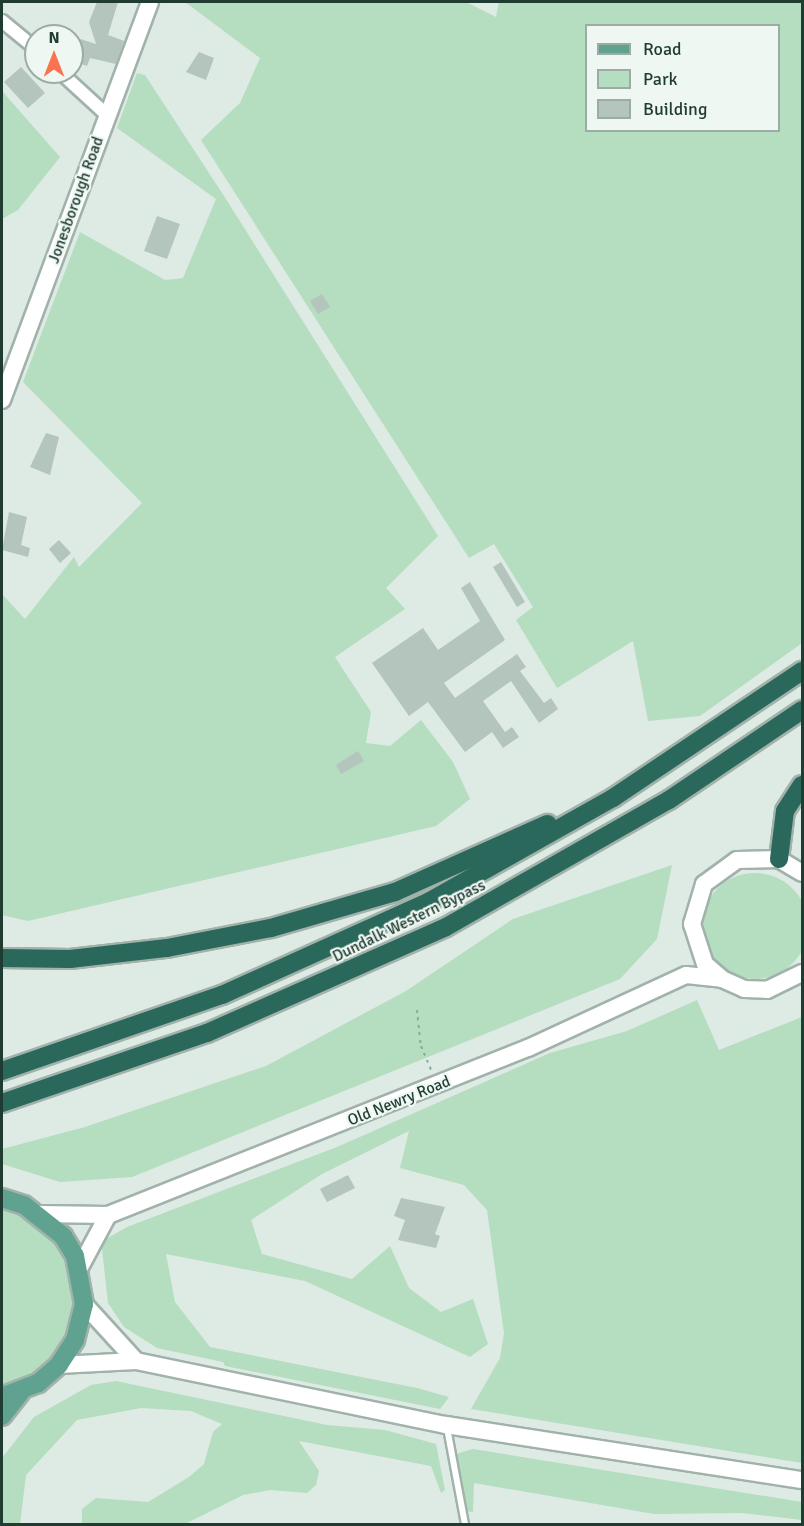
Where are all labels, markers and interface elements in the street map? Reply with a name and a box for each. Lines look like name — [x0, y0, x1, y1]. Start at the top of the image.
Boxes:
north arrow — [24, 24, 84, 84]
legend — [585, 24, 780, 132]
text: N — [48, 28, 60, 48]
text: Road — [643, 38, 682, 60]
text: Park — [643, 68, 678, 90]
text: Building — [643, 98, 707, 120]
street label: Jonesborough Road — [44, 134, 108, 266]
street label: Dundalk Western Bypass — [329, 876, 489, 966]
street label: Old Newry Road — [345, 1072, 453, 1130]

